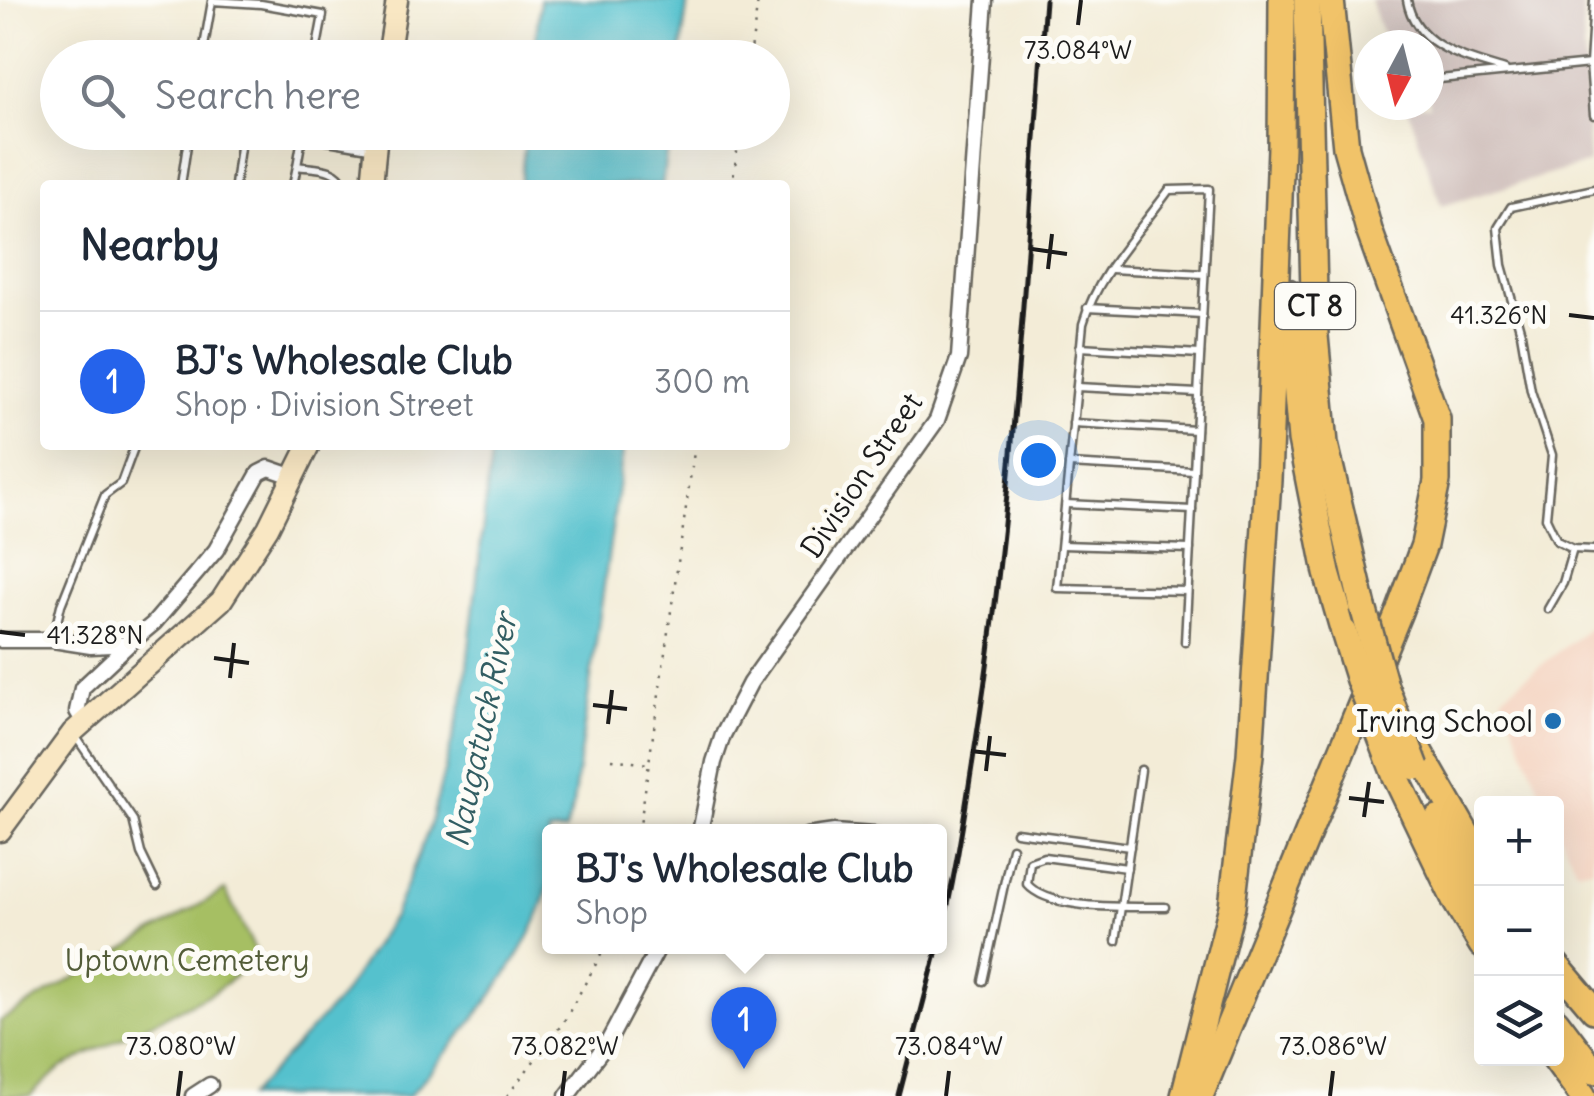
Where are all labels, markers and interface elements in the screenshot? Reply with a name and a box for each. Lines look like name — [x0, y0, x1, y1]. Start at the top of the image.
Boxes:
north arrow — [1354, 30, 1444, 120]
text: 73.084°W — [1024, 34, 1132, 66]
search box — [40, 40, 790, 150]
icon: search — [75, 68, 130, 123]
text: Search here — [155, 72, 361, 119]
text: Nearby — [80, 219, 219, 271]
road number: CT 8 — [1275, 283, 1355, 329]
text: 41.326°N — [1450, 299, 1548, 331]
text: BJ's Wholesale Club — [175, 337, 513, 384]
text: 1 — [106, 361, 119, 402]
text: 300 m — [654, 361, 750, 402]
text: Shop · Division Street — [175, 384, 474, 425]
street label: Division Street — [792, 385, 930, 565]
your location — [1013, 435, 1064, 486]
water label: Naugatuck River — [436, 606, 527, 850]
text: 41.328°N — [46, 619, 144, 651]
place label: Irving School — [1356, 702, 1533, 740]
marker: Irving School — [1542, 710, 1564, 732]
map controls — [1474, 796, 1564, 1066]
button: + — [1474, 796, 1564, 886]
popup — [542, 824, 947, 954]
text: BJ's Wholesale Club — [576, 845, 913, 892]
button: − — [1474, 886, 1564, 976]
text: Shop — [576, 892, 648, 933]
park label: Uptown Cemetery — [64, 941, 310, 979]
button: layers — [1474, 976, 1564, 1066]
pin: 1 — [712, 986, 776, 1069]
text: 73.080°W — [126, 1030, 236, 1062]
text: 73.082°W — [511, 1030, 619, 1062]
text: 73.084°W — [895, 1030, 1003, 1062]
text: 73.086°W — [1279, 1030, 1387, 1062]

